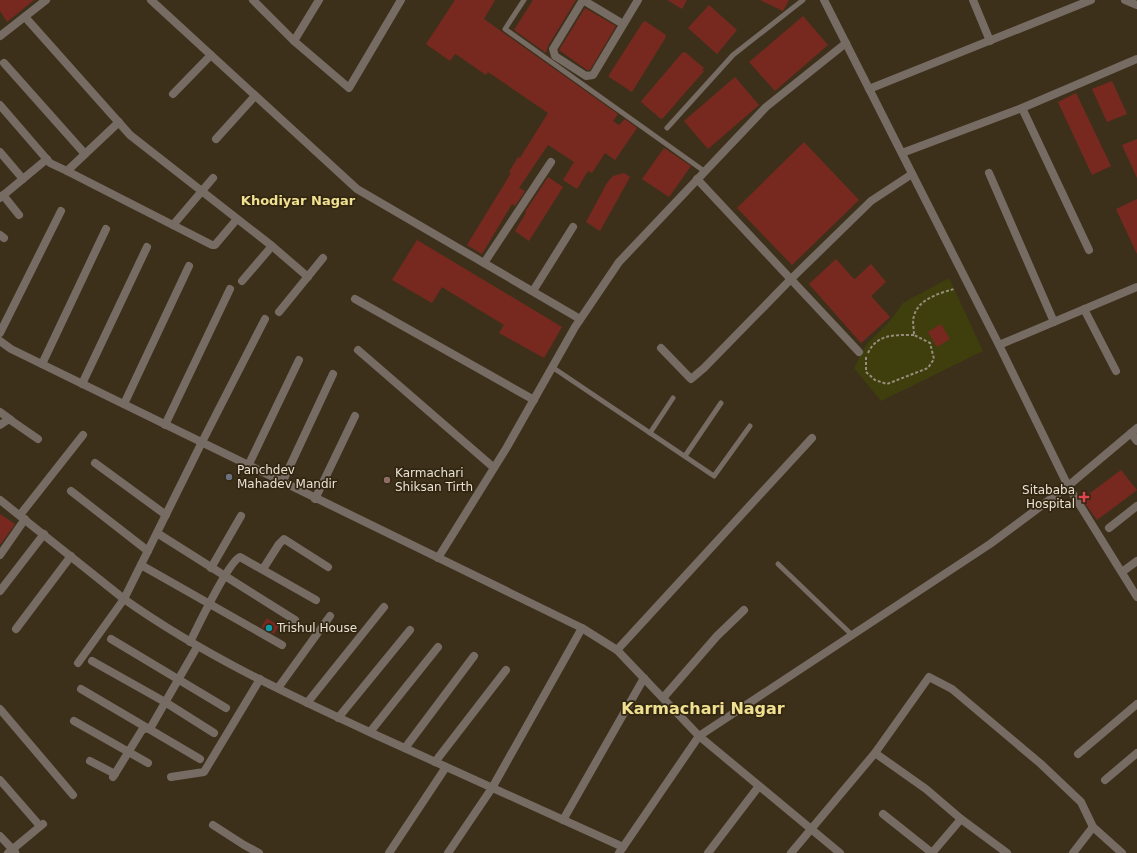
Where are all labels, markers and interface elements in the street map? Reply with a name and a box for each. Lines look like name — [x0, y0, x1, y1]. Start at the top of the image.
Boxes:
district label: Khodiyar Nagar — [241, 193, 356, 208]
place label: Panchdev Mahadev Mandir — [237, 463, 337, 491]
place label: Karmachari Shiksan Tirth — [395, 466, 473, 494]
marker: Panchdev Mahadev Mandir — [224, 472, 234, 482]
marker: Karmachari Shiksan Tirth — [382, 475, 392, 485]
place label: Sitababa Hospital — [1022, 483, 1075, 511]
marker: Sitababa Hospital — [1078, 491, 1090, 503]
place label: Trishul House — [276, 621, 357, 635]
marker: Trishul House — [264, 623, 274, 633]
district label: Karmachari Nagar — [621, 699, 785, 718]

